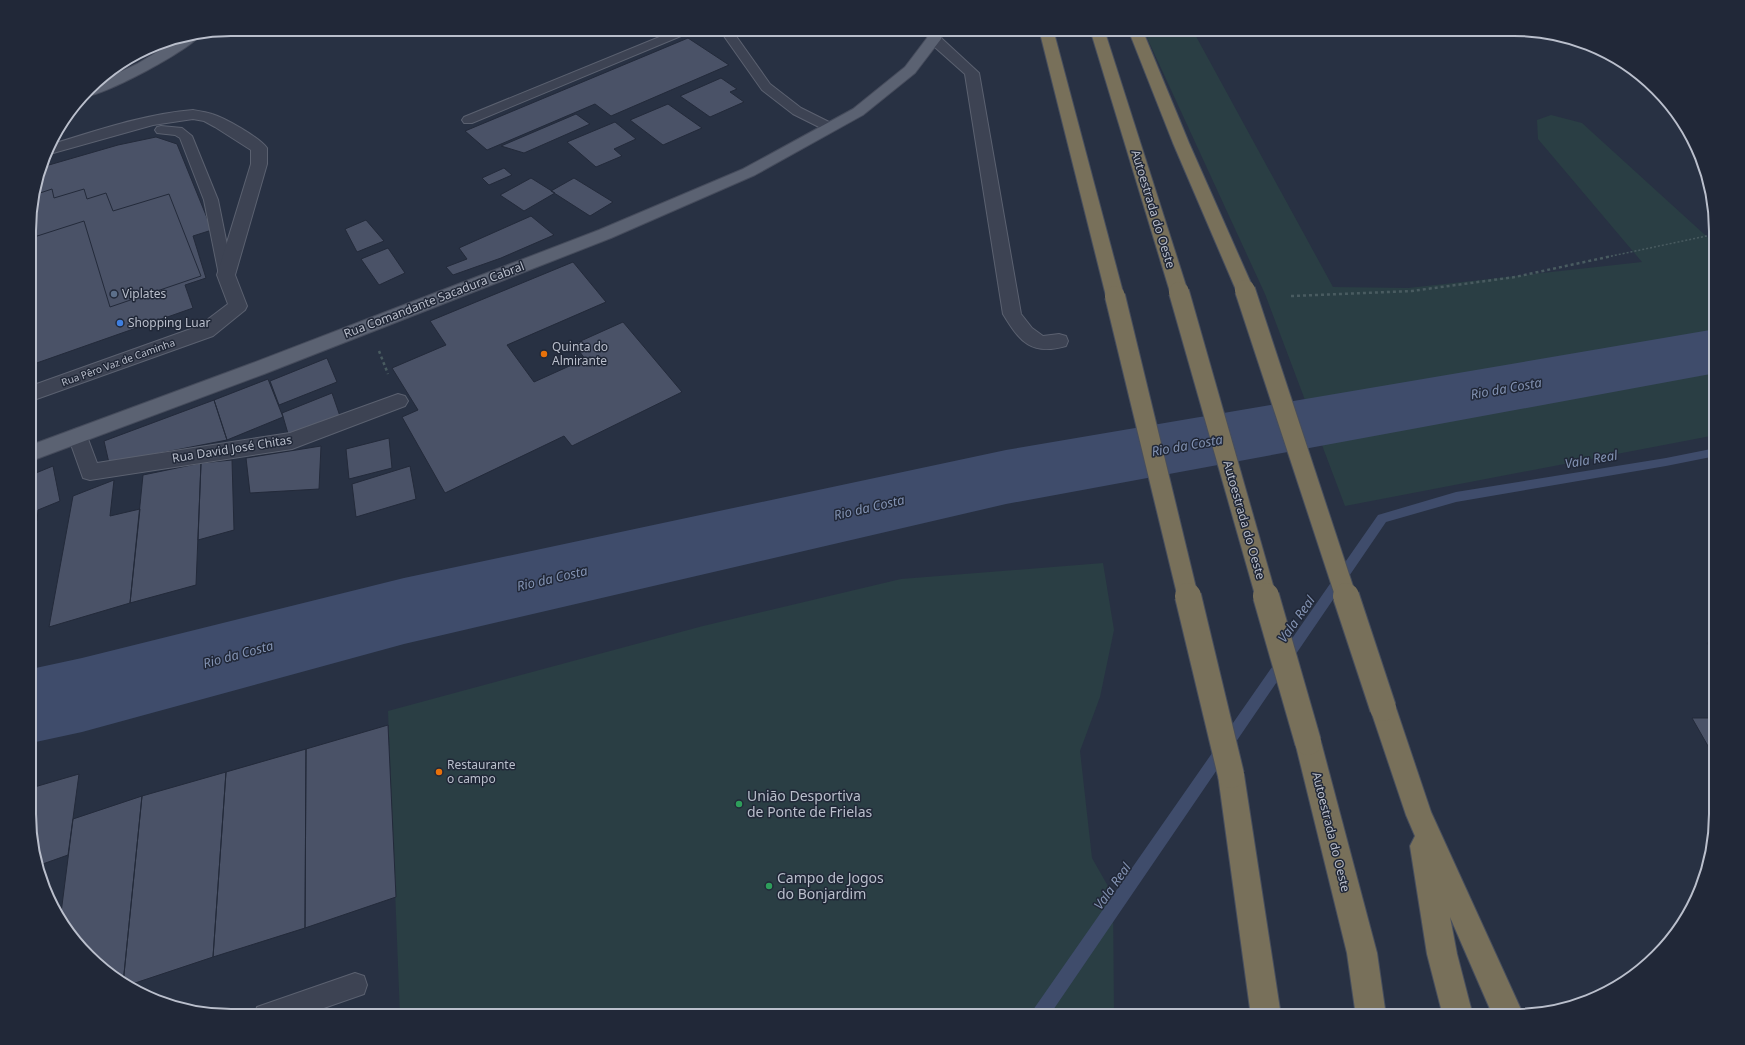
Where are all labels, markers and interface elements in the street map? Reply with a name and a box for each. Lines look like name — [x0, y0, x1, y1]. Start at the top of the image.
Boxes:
street label: Autoestrada do Oeste — [1127, 148, 1180, 270]
street label: Rua Comandante Sacadura Cabral — [341, 257, 527, 342]
place label: Viplates — [122, 285, 167, 302]
marker: Viplates — [109, 289, 119, 299]
place label: Shopping Luar — [128, 314, 210, 331]
marker: Shopping Luar — [115, 318, 125, 328]
street label: Rua Pêro Vaz de Caminha — [59, 335, 177, 389]
place label: Quinta do Almirante — [552, 338, 608, 369]
marker: Quinta do Almirante — [539, 349, 549, 359]
water label: Rio da Costa — [1469, 373, 1544, 403]
water label: Rio da Costa — [1150, 430, 1225, 460]
street label: Rua David José Chitas — [171, 431, 293, 466]
water label: Vala Real — [1563, 445, 1619, 472]
street label: Autoestrada do Oeste — [1219, 458, 1270, 582]
water label: Rio da Costa — [832, 490, 907, 524]
water label: Rio da Costa — [515, 561, 590, 595]
water label: Vala Real — [1273, 592, 1319, 646]
water label: Rio da Costa — [201, 636, 276, 672]
place label: Restaurante o campo — [447, 756, 516, 787]
marker: Restaurante o campo — [434, 767, 444, 777]
street label: Autoestrada do Oeste — [1308, 770, 1355, 894]
place label: União Desportiva de Ponte de Frielas — [747, 786, 872, 821]
marker: União Desportiva de Ponte de Frielas — [734, 799, 744, 809]
water label: Vala Real — [1089, 859, 1135, 913]
place label: Campo de Jogos do Bonjardim — [777, 868, 884, 903]
marker: Campo de Jogos do Bonjardim — [764, 881, 774, 891]

